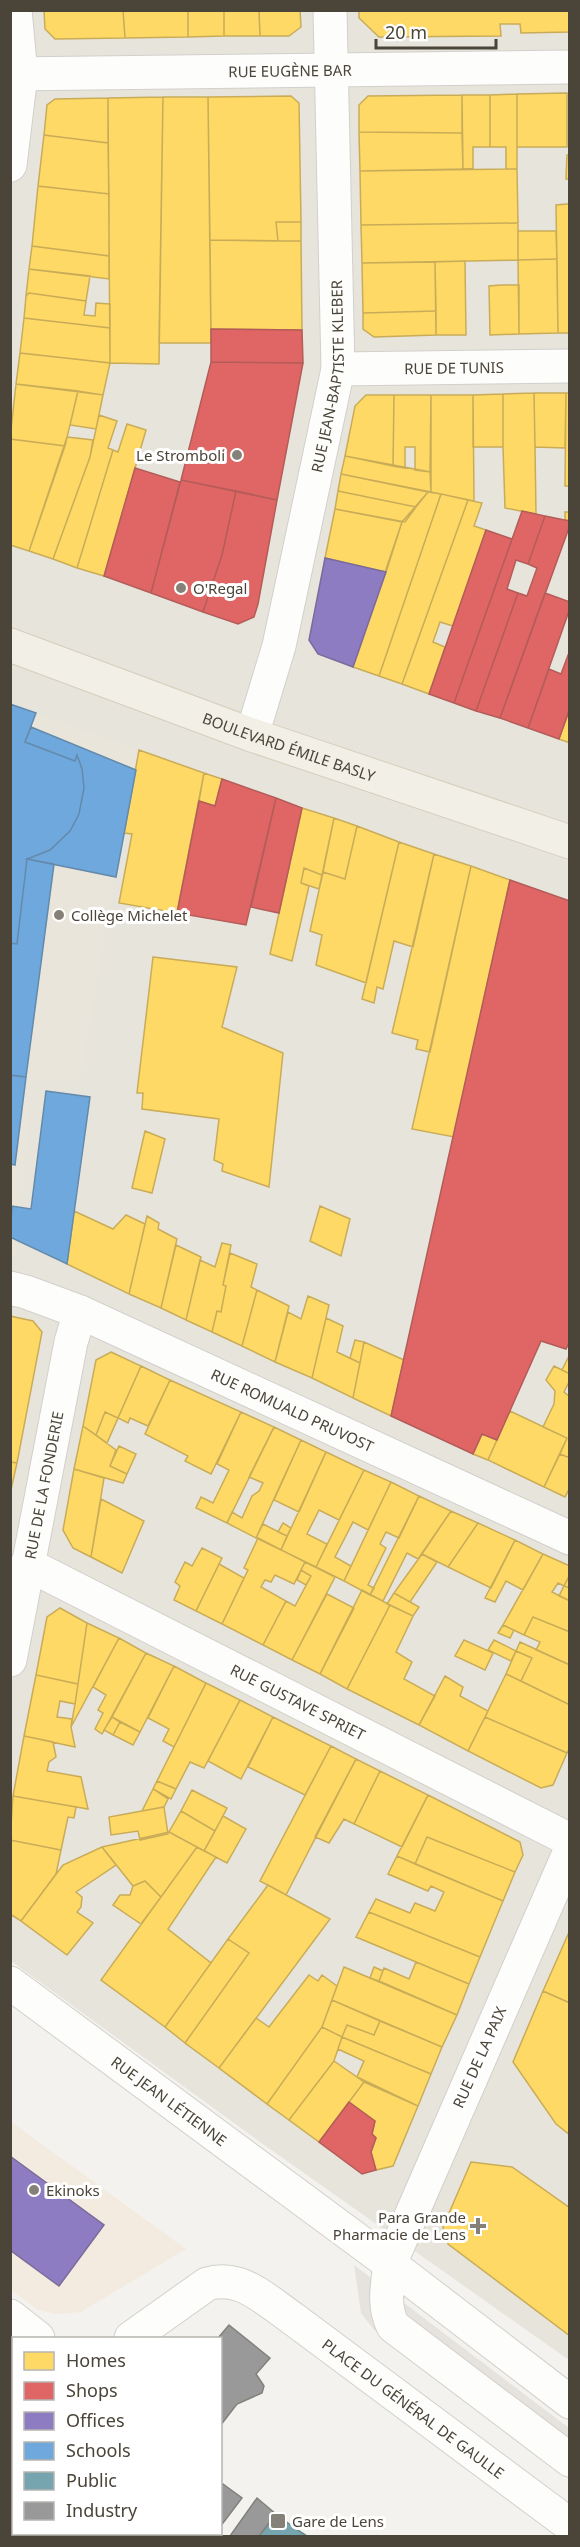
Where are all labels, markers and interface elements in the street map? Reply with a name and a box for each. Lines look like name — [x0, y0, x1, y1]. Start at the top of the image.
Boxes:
scale bar — [376, 12, 496, 50]
text: 20 m — [385, 20, 427, 44]
street label: RUE EUGÈNE BAR — [228, 60, 353, 81]
street label: RUE JEAN-BAPTISTE KLEBER — [306, 279, 348, 474]
street label: RUE DE TUNIS — [404, 357, 504, 378]
place label: Le Stromboli — [136, 445, 225, 465]
marker: Le Stromboli — [230, 448, 244, 462]
place label: O'Regal — [193, 578, 247, 598]
marker: O'Regal — [174, 581, 188, 595]
street label: BOULEVARD ÉMILE BASLY — [200, 708, 378, 786]
place label: Collège Michelet — [71, 905, 188, 925]
marker: Collège Michelet — [52, 908, 66, 922]
street label: RUE ROMUALD PRUVOST — [208, 1364, 378, 1456]
street label: RUE DE LA FONDERIE — [20, 1410, 67, 1561]
street label: RUE GUSTAVE SPRIET — [227, 1659, 369, 1745]
street label: RUE DE LA PAIX — [448, 2003, 510, 2111]
street label: RUE JEAN LÉTIENNE — [107, 2051, 231, 2150]
place label: Ekinoks — [46, 2180, 100, 2200]
marker: Ekinoks — [27, 2183, 41, 2197]
place label: Para Grande Pharmacie de Lens — [333, 2207, 466, 2244]
marker: Para Grande Pharmacie de Lens — [471, 2219, 485, 2233]
street label: PLACE DU GÉNÉRAL DE GAULLE — [318, 2334, 509, 2483]
legend — [12, 2337, 222, 2535]
text: Homes — [66, 2348, 126, 2372]
text: Shops — [66, 2378, 118, 2402]
text: Offices — [66, 2408, 125, 2432]
text: Schools — [66, 2438, 131, 2462]
text: Public — [66, 2468, 117, 2492]
text: Industry — [66, 2498, 138, 2522]
place label: Gare de Lens — [292, 2511, 384, 2531]
marker: Gare de Lens — [269, 2512, 287, 2530]

